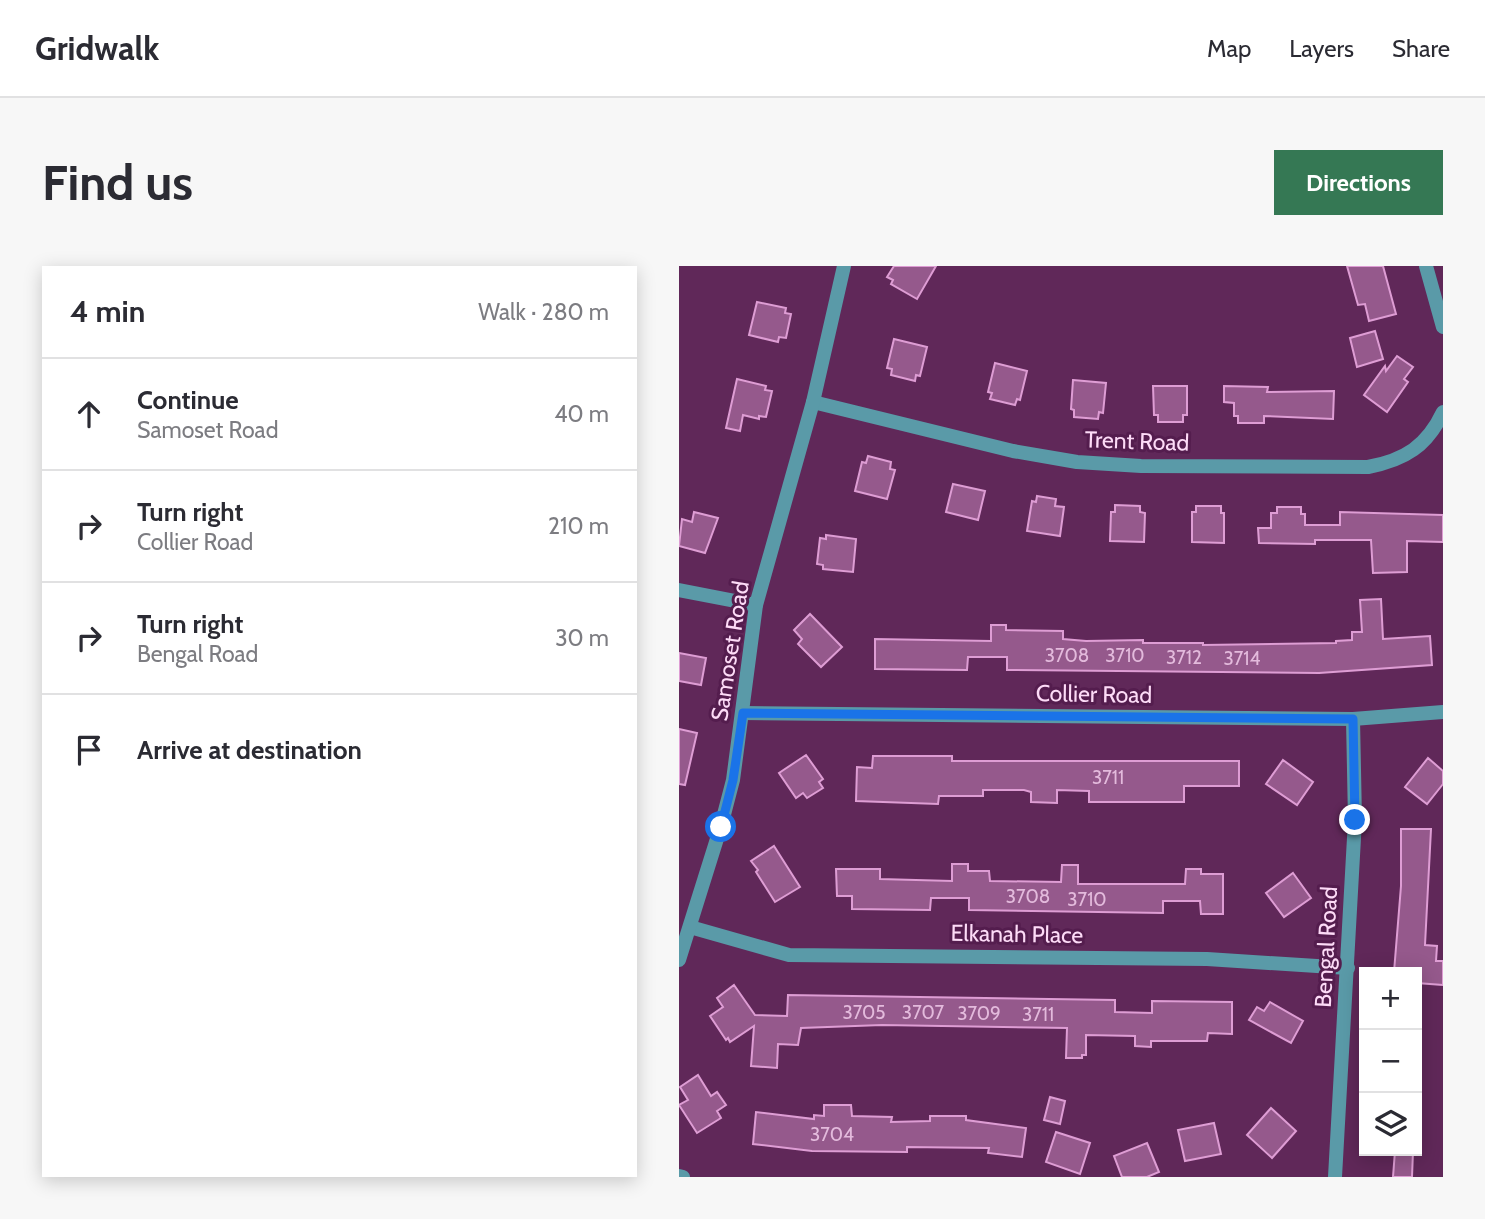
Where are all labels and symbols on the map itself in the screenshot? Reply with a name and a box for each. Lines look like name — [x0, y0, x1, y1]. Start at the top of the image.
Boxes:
street label: Trent Road — [1084, 425, 1190, 457]
street label: Samoset Road — [705, 579, 755, 723]
house number: 3708 — [1045, 644, 1089, 667]
house number: 3710 — [1105, 644, 1145, 667]
house number: 3712 — [1166, 646, 1202, 669]
house number: 3714 — [1223, 647, 1261, 670]
street label: Collier Road — [1036, 679, 1152, 709]
house number: 3711 — [1092, 766, 1124, 789]
route end — [1339, 804, 1370, 835]
route start — [705, 811, 736, 842]
house number: 3708 — [1006, 885, 1050, 908]
street label: Bengal Road — [1309, 886, 1343, 1008]
house number: 3710 — [1067, 888, 1107, 911]
street label: Elkanah Place — [951, 919, 1084, 949]
house number: 3705 — [842, 1001, 886, 1024]
house number: 3707 — [902, 1001, 945, 1024]
house number: 3709 — [957, 1002, 1001, 1025]
house number: 3711 — [1022, 1003, 1054, 1026]
house number: 3704 — [810, 1123, 854, 1146]

